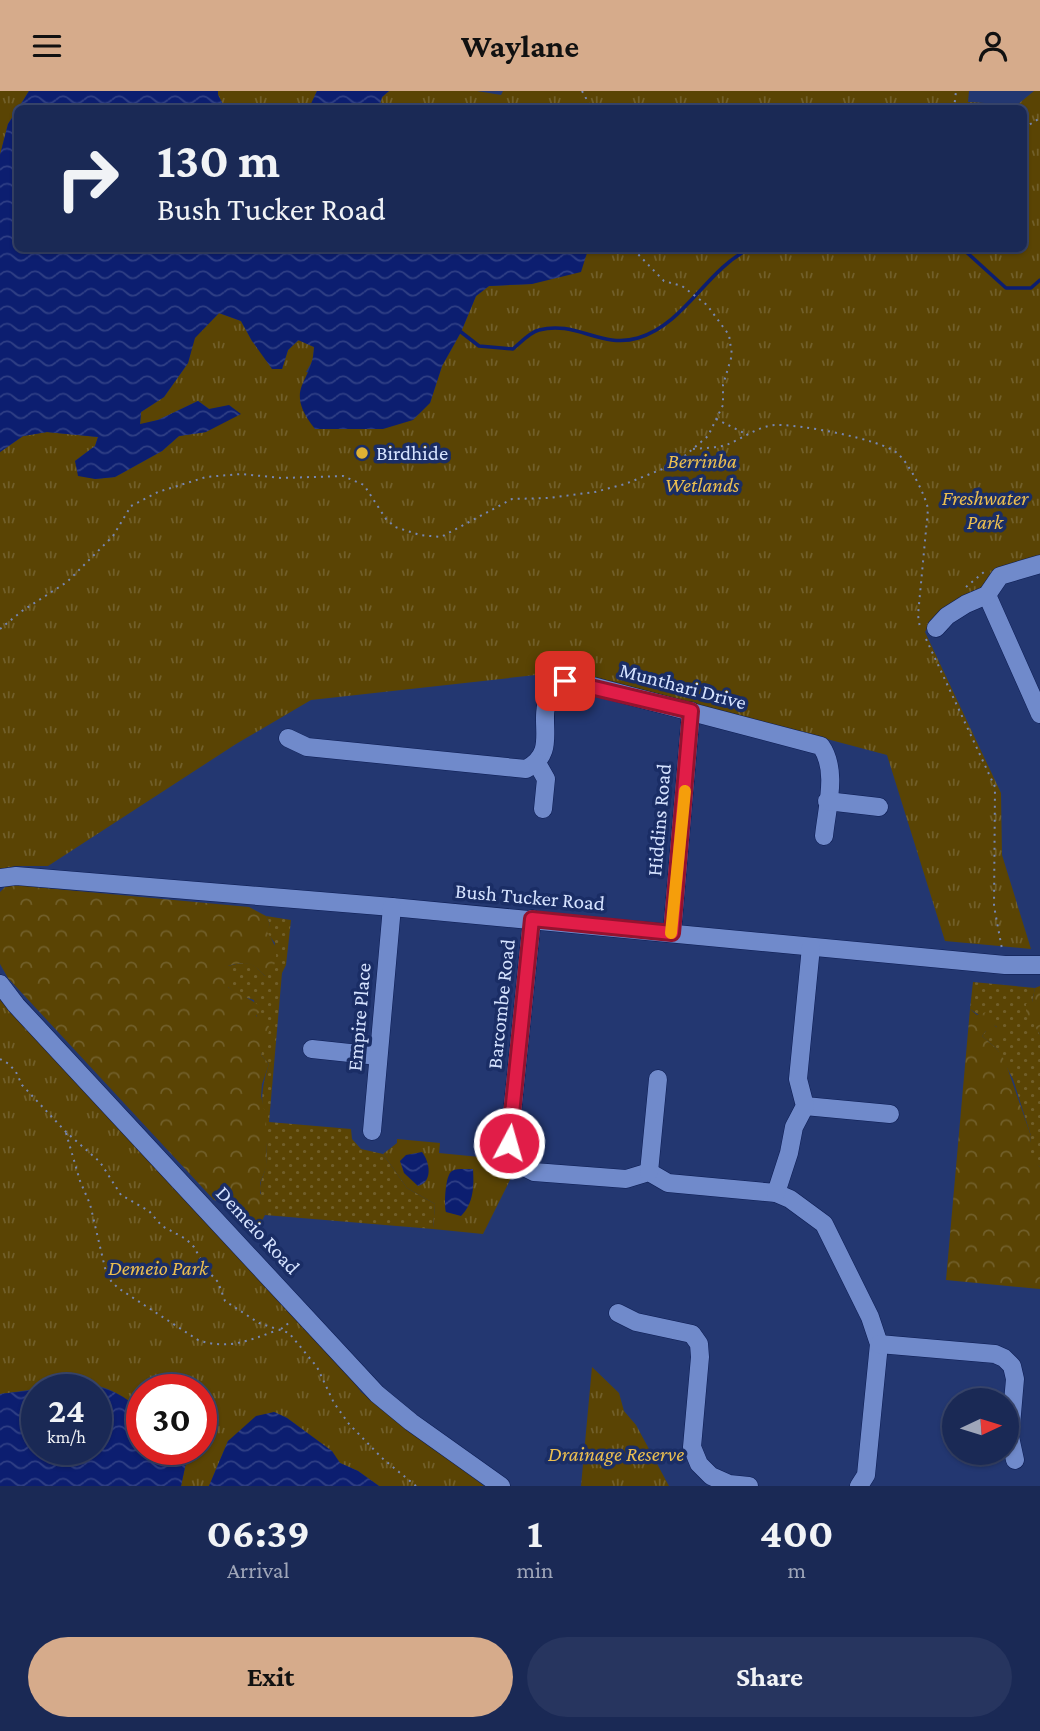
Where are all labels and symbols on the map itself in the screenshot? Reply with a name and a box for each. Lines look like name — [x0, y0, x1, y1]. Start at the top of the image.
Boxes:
place label: Birdhide — [376, 441, 448, 465]
marker: Birdhide — [354, 445, 370, 461]
park label: Berrinba Wetlands — [665, 449, 740, 497]
park label: Freshwater Park — [942, 486, 1029, 534]
pin — [535, 651, 595, 711]
street label: Munthari Drive — [617, 658, 749, 714]
street label: Hiddins Road — [642, 763, 676, 877]
street label: Bush Tucker Road — [454, 878, 606, 916]
street label: Barcombe Road — [482, 938, 520, 1070]
street label: Empire Place — [342, 962, 376, 1072]
position arrow — [472, 1106, 546, 1180]
street label: Demeio Road — [211, 1181, 305, 1279]
park label: Demeio Park — [108, 1256, 209, 1280]
speed limit sign: 30 — [126, 1374, 217, 1465]
north arrow — [942, 1388, 1018, 1465]
park label: Drainage Reserve — [548, 1442, 684, 1466]

